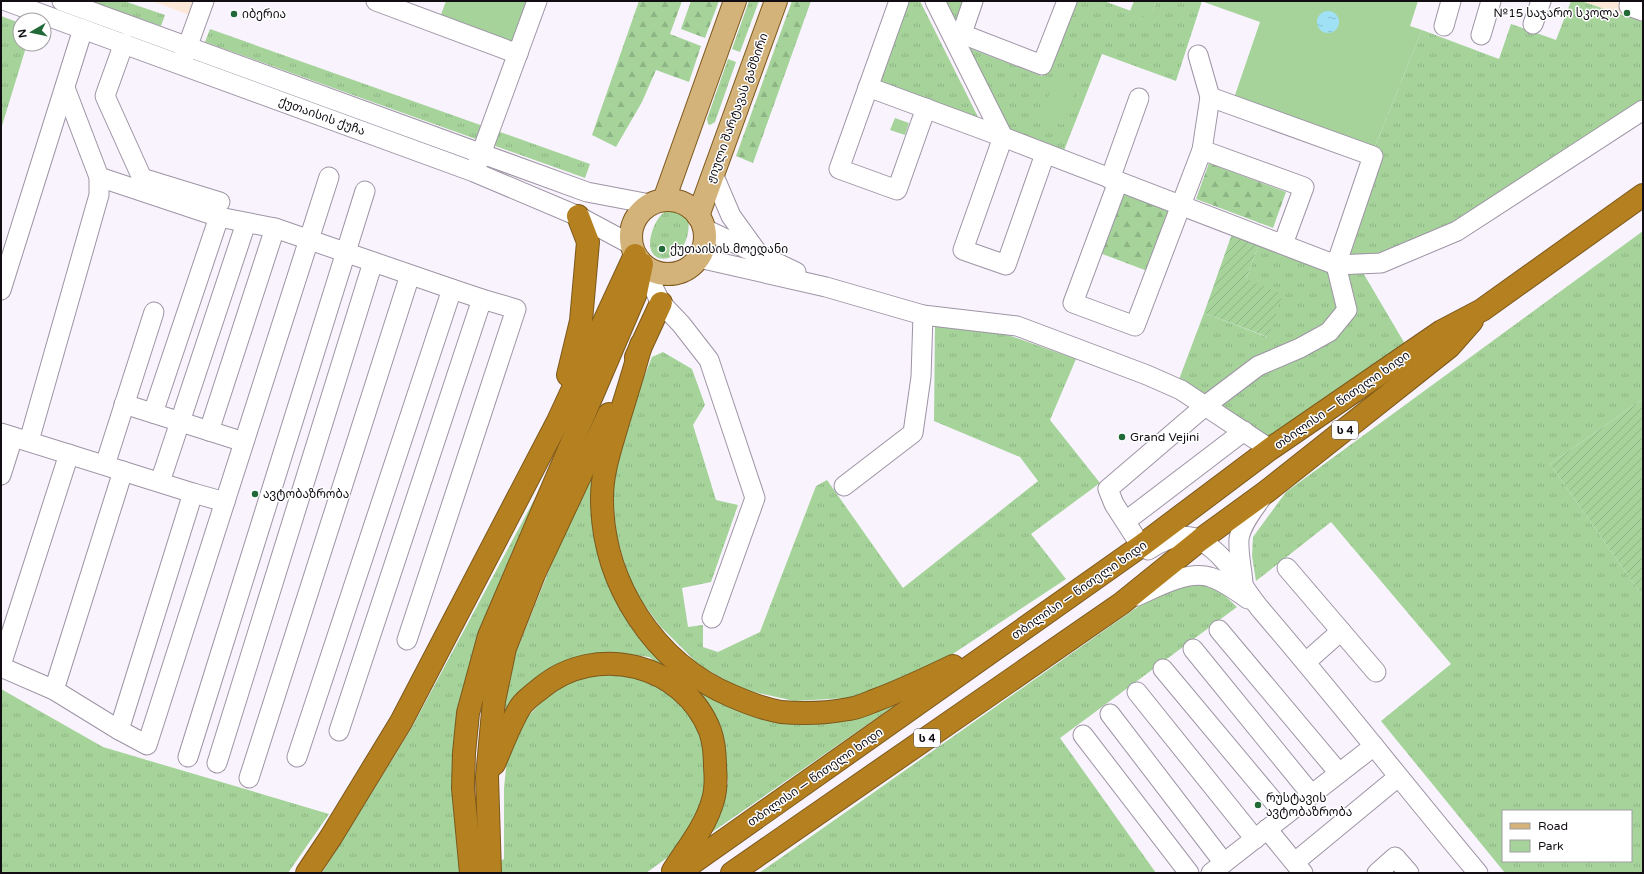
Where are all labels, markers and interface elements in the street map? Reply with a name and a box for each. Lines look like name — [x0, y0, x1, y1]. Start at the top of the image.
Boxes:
place label: №15 საჯარო სკოლა — [1494, 6, 1619, 21]
place label: იბერია — [242, 7, 286, 21]
marker: №15 საჯარო სკოლა — [1622, 8, 1632, 18]
marker: იბერია — [229, 9, 239, 19]
north arrow — [12, 12, 52, 52]
text: N — [16, 28, 30, 39]
street label: ჟიული შარტავას გამზირი — [703, 31, 772, 185]
street label: ქუთაისის ქუჩა — [277, 94, 367, 138]
place label: ქუთაისის მოედანი — [670, 242, 788, 257]
marker: ქუთაისის მოედანი — [657, 244, 667, 254]
street label: თბილისი — წითელი ხიდი — [1272, 348, 1413, 453]
road number: ს 4 — [1332, 421, 1358, 439]
place label: Grand Vejini — [1130, 430, 1199, 444]
marker: Grand Vejini — [1117, 432, 1127, 442]
place label: ავტობაზრობა — [263, 487, 349, 501]
marker: ავტობაზრობა — [250, 489, 260, 499]
street label: თბილისი — წითელი ხიდი — [1009, 538, 1150, 643]
street label: თბილისი — წითელი ხიდი — [745, 725, 886, 830]
road number: ს 4 — [914, 729, 940, 747]
place label: რუსტავის ავტობაზრობა — [1266, 791, 1352, 819]
marker: რუსტავის ავტობაზრობა — [1253, 800, 1263, 810]
legend — [1502, 810, 1632, 862]
text: Road — [1538, 819, 1568, 833]
text: Park — [1538, 839, 1564, 853]

